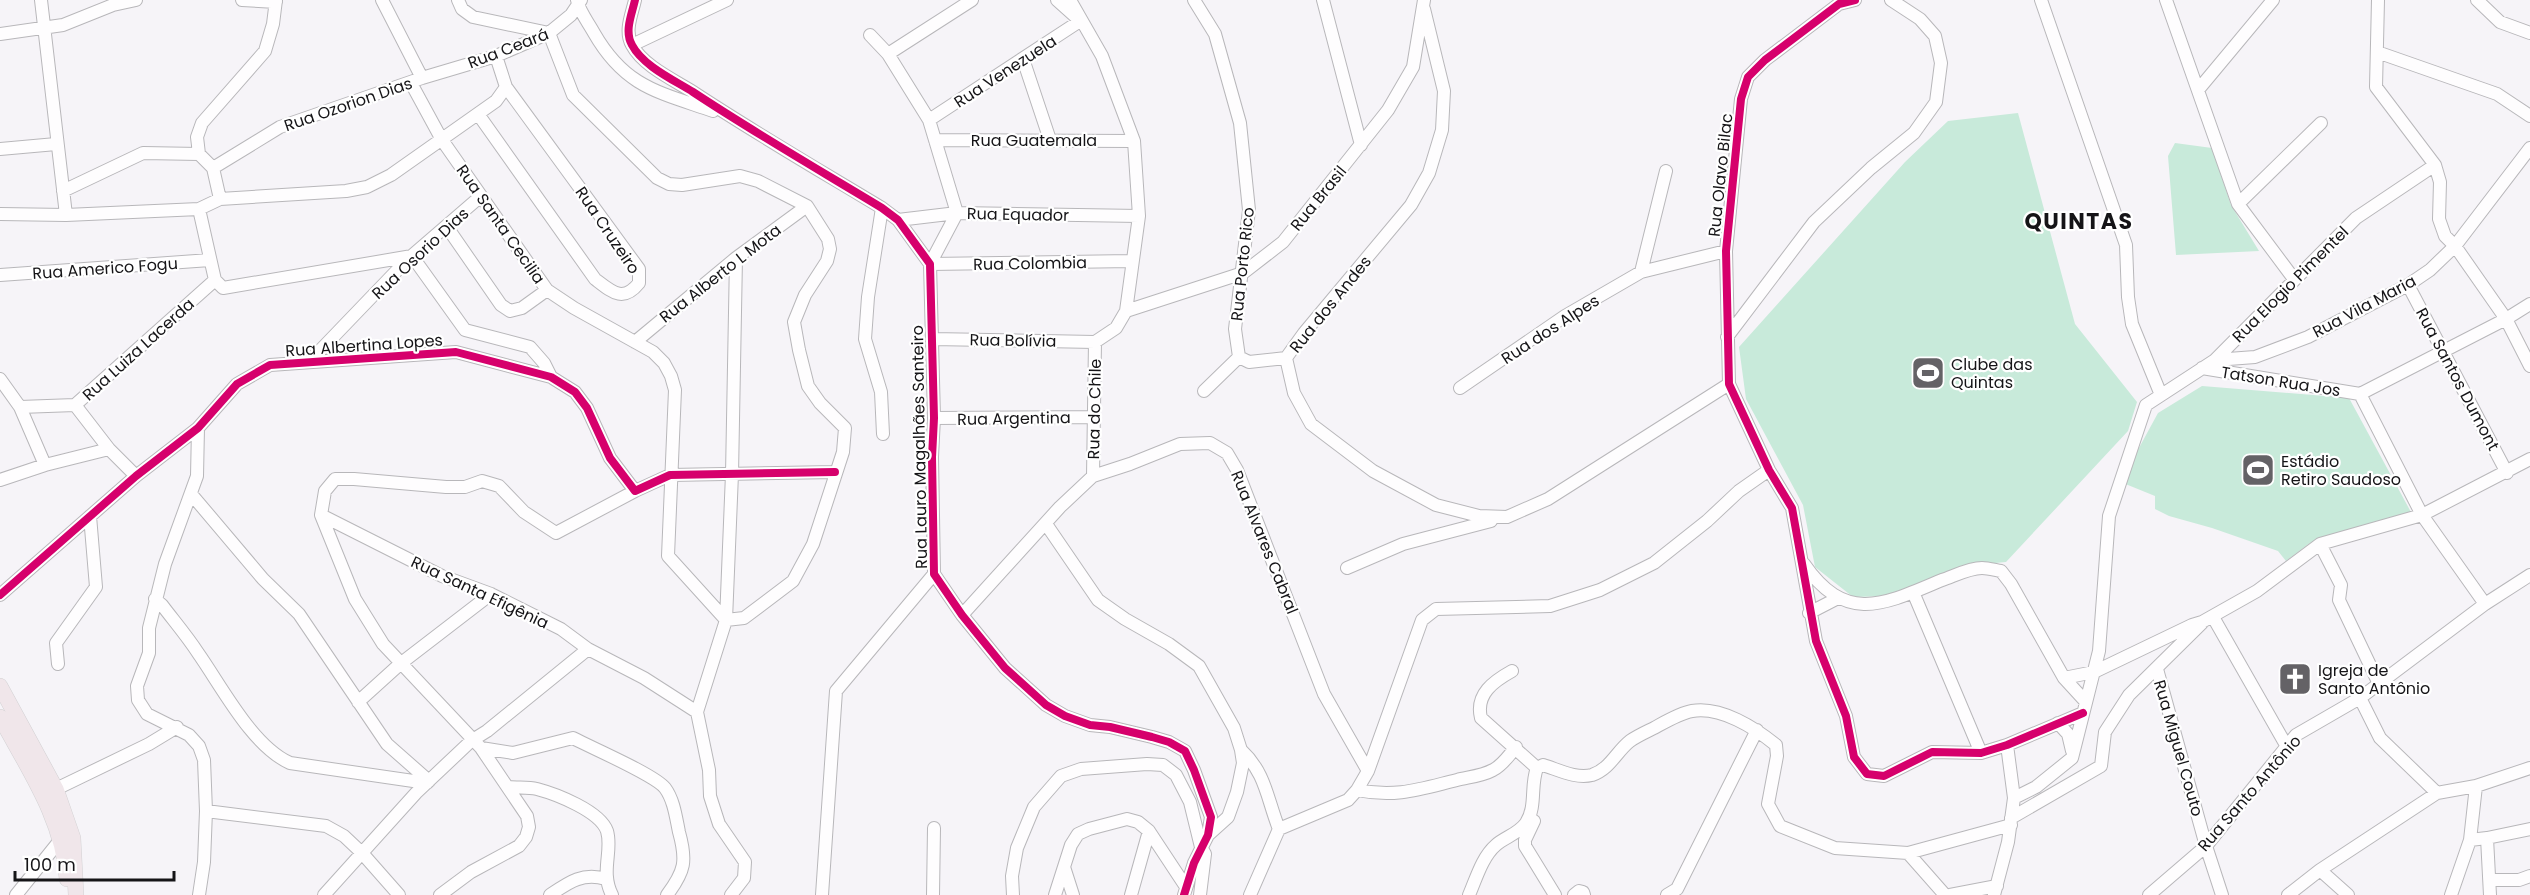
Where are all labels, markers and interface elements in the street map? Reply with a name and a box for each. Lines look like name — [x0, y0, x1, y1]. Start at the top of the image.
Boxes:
street label: Rua Ceará — [464, 23, 552, 74]
street label: Rua Venezuela — [949, 30, 1061, 113]
street label: Rua Ozorion Dias — [281, 72, 415, 137]
street label: Rua Olavo Bilac — [1703, 112, 1738, 238]
street label: Rua Guatemala — [971, 129, 1097, 152]
street label: Rua Santa Cecilia — [451, 160, 550, 289]
street label: Rua Brasil — [1285, 161, 1352, 236]
street label: Rua Cruzeiro — [570, 182, 645, 279]
street label: Rua Osorio Dias — [367, 202, 474, 304]
street label: Rua Equador — [967, 202, 1069, 227]
street label: Rua Porto Rico — [1225, 206, 1260, 322]
district label: QUINTAS — [2024, 206, 2134, 237]
street label: Rua Alberto L Mota — [655, 219, 786, 328]
street label: Rua Elogio Pimentel — [2227, 221, 2354, 348]
street label: Rua Colombia — [973, 251, 1087, 276]
street label: Rua dos Andes — [1284, 251, 1377, 358]
street label: Rua Americo Fogu — [32, 252, 179, 285]
street label: Rua Vila Maria — [2308, 269, 2420, 343]
street label: Rua dos Alpes — [1497, 289, 1604, 370]
street label: Rua Luiza Lacerda — [77, 293, 199, 406]
street label: Rua Santos Dumont — [2410, 304, 2505, 455]
street label: Rua Lauro Magalhães Santeiro — [906, 325, 933, 569]
street label: Rua Bolívia — [969, 328, 1057, 353]
street label: Rua Albertina Lopes — [285, 329, 444, 362]
place label: Clube das Quintas — [1951, 353, 2033, 394]
sports icon: Clube das Quintas — [1910, 355, 1946, 391]
street label: Rua do Chile — [1082, 358, 1107, 460]
street label: Tatson Rua Jos — [2220, 361, 2342, 402]
street label: Rua Argentina — [957, 406, 1071, 431]
place label: Estádio Retiro Saudoso — [2281, 450, 2401, 491]
sports icon: Estádio Retiro Saudoso — [2240, 452, 2276, 488]
street label: Rua Alvares Cabral — [1225, 467, 1304, 617]
street label: Rua Santa Efigênia — [407, 550, 552, 634]
place label: Igreja de Santo Antônio — [2318, 659, 2430, 700]
church icon: Igreja de Santo Antônio — [2277, 661, 2313, 697]
street label: Rua Miguel Couto — [2148, 677, 2209, 819]
street label: Rua Santo Antônio — [2192, 730, 2306, 856]
scale bar — [15, 844, 174, 882]
text: 100 m — [24, 852, 76, 877]

